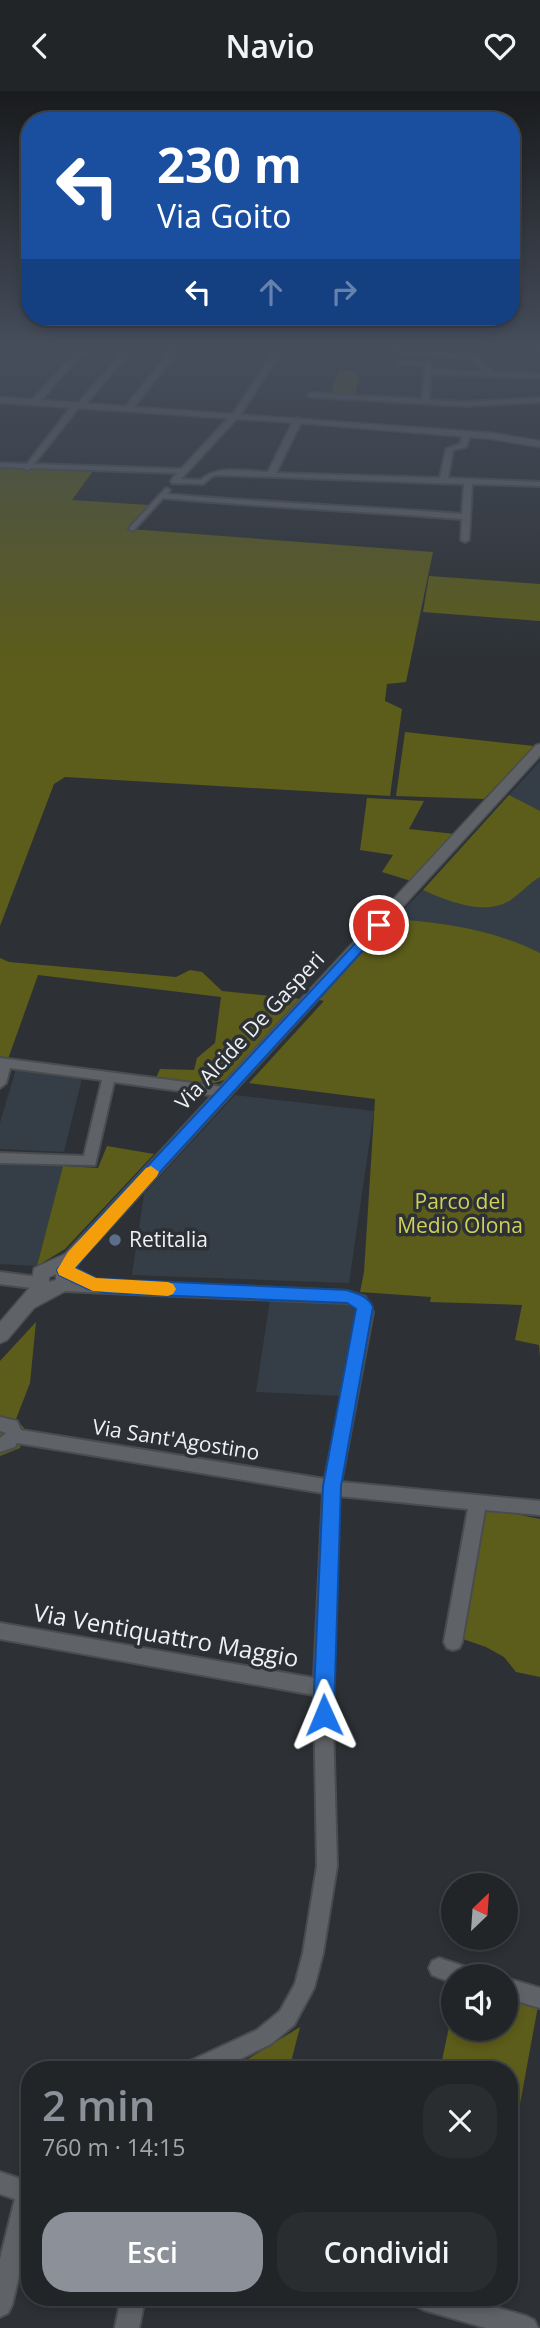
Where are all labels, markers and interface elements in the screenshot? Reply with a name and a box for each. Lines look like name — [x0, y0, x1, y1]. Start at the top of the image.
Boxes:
text: Navio — [225, 24, 315, 67]
icon: back — [21, 27, 59, 65]
icon: heart — [481, 27, 519, 65]
text: 230 m — [157, 131, 302, 197]
icon: left — [42, 140, 133, 231]
text: Via Goito — [157, 194, 292, 237]
icon: left — [179, 273, 217, 311]
icon: ahead — [252, 273, 290, 311]
icon: right — [325, 273, 363, 311]
pin — [349, 895, 409, 955]
icon: arrive — [360, 906, 398, 944]
street label: Via Alcide De Gasperi — [168, 945, 330, 1116]
park label: Parco del Medio Olona — [397, 1187, 523, 1239]
place label: Retitalia — [129, 1225, 208, 1253]
marker: Retitalia — [107, 1232, 123, 1248]
street label: Via Sant'Agostino — [91, 1412, 262, 1466]
street label: Via Ventiquattro Maggio — [31, 1595, 302, 1674]
position arrow — [287, 1678, 361, 1752]
north arrow — [441, 1873, 518, 1949]
map controls — [441, 1873, 518, 2041]
button: sound — [441, 1964, 518, 2041]
text: 2 min — [42, 2076, 155, 2133]
button: close — [423, 2084, 497, 2158]
text: 760 m · 14:15 — [42, 2131, 185, 2163]
button: Esci — [42, 2212, 263, 2292]
button: Condividi — [277, 2212, 497, 2292]

